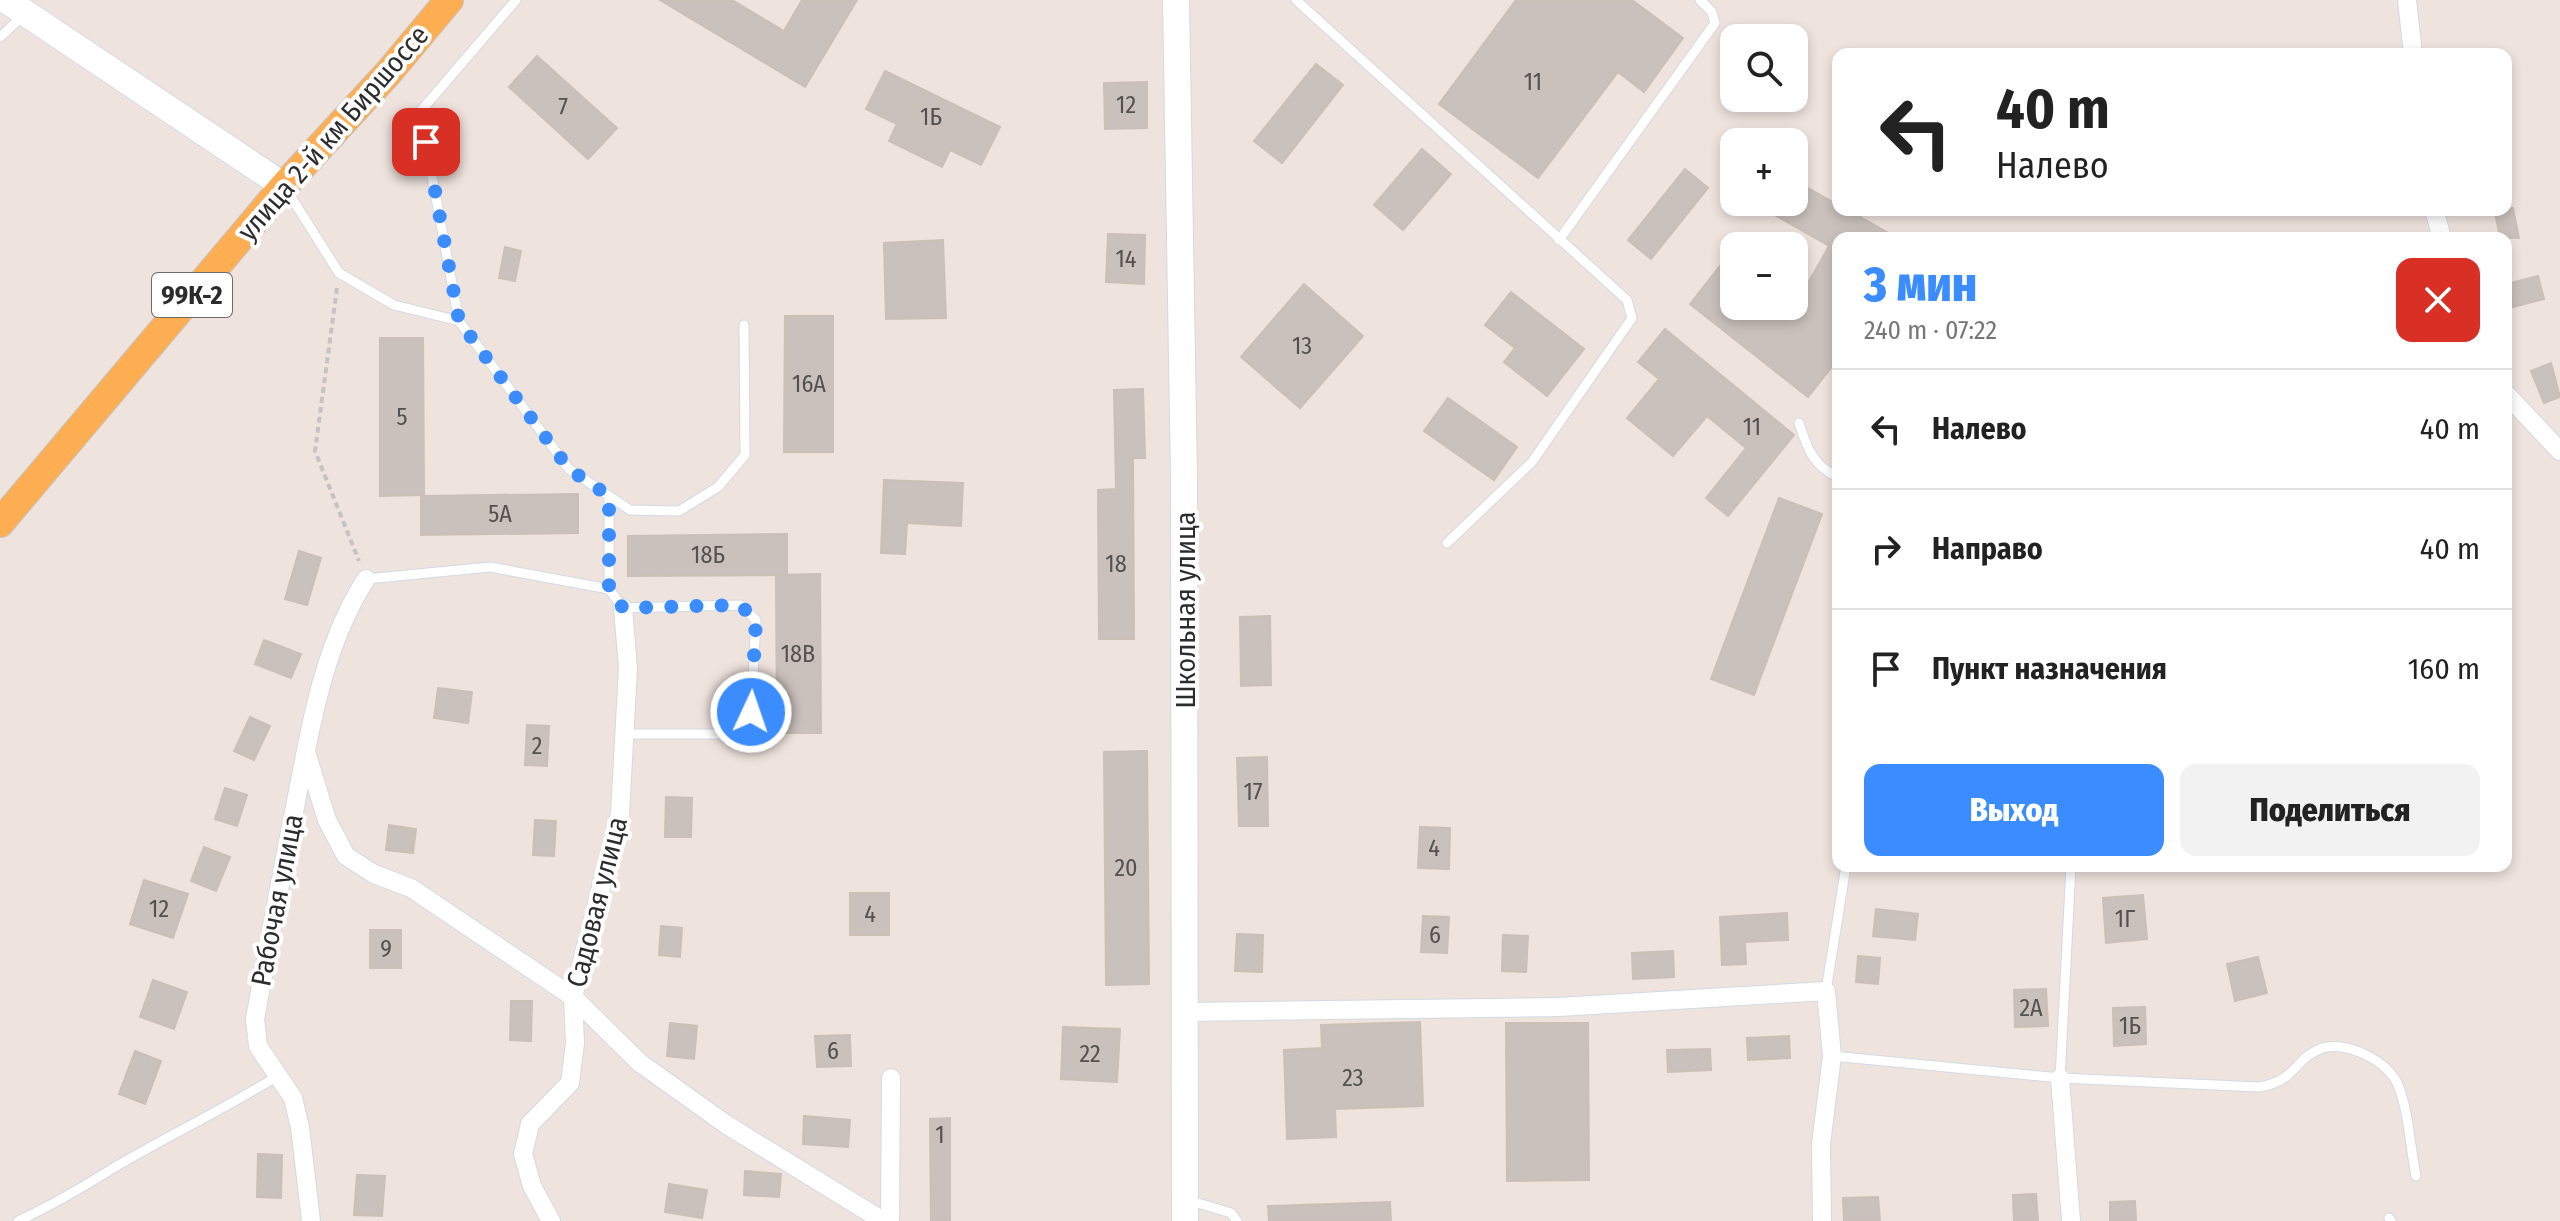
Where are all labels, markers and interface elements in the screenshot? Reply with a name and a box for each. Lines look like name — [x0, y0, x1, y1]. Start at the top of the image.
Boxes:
street label: улица 2-й км Биршоссе — [231, 19, 435, 247]
map controls — [1720, 24, 1808, 320]
button: search — [1720, 24, 1808, 112]
house number: 11 — [1524, 68, 1542, 96]
text: 40 m — [1996, 76, 2110, 143]
icon: left — [1864, 80, 1968, 184]
house number: 12 — [1116, 91, 1136, 119]
house number: 7 — [558, 93, 568, 121]
house number: 1Б — [920, 103, 942, 131]
pin — [392, 108, 460, 176]
icon: arrive — [404, 120, 448, 164]
button: + — [1720, 128, 1808, 216]
text: Налево — [1996, 144, 2109, 188]
button: − — [1720, 232, 1808, 320]
house number: 14 — [1116, 245, 1136, 273]
text: 3 мин — [1864, 256, 1977, 314]
button: close — [2396, 258, 2480, 342]
road number: 99К-2 — [152, 273, 232, 317]
text: 240 m · 07:22 — [1864, 315, 1997, 346]
house number: 13 — [1292, 332, 1312, 360]
house number: 16А — [792, 370, 826, 398]
house number: 5 — [396, 403, 408, 431]
icon: left — [1864, 407, 1908, 451]
text: Налево — [1932, 411, 2027, 447]
text: 40 m — [2420, 411, 2480, 447]
house number: 11 — [1743, 413, 1761, 441]
house number: 5А — [488, 500, 512, 528]
street label: Школьная улица — [1169, 511, 1202, 709]
icon: right — [1864, 527, 1908, 571]
text: Направо — [1932, 531, 2043, 567]
text: 40 m — [2420, 531, 2480, 567]
house number: 18Б — [691, 541, 725, 569]
house number: 18 — [1105, 550, 1127, 578]
house number: 18В — [781, 640, 815, 668]
icon: arrive — [1864, 647, 1908, 691]
text: Пункт назначения — [1932, 651, 2167, 687]
text: 160 m — [2408, 651, 2480, 687]
position arrow — [709, 670, 793, 754]
house number: 2 — [532, 732, 542, 760]
button: Выход — [1864, 764, 2164, 856]
button: Поделиться — [2180, 764, 2480, 856]
house number: 17 — [1243, 778, 1263, 806]
street label: Рабочая улица — [244, 811, 310, 989]
street label: Садовая улица — [560, 813, 634, 991]
house number: 4 — [1428, 834, 1440, 862]
house number: 20 — [1114, 854, 1138, 882]
house number: 12 — [149, 895, 169, 923]
house number: 4 — [864, 900, 876, 928]
house number: 1Г — [2115, 905, 2135, 933]
house number: 6 — [1429, 921, 1441, 949]
house number: 9 — [380, 935, 392, 963]
house number: 2А — [2019, 994, 2043, 1022]
house number: 1Б — [2119, 1012, 2141, 1040]
house number: 6 — [827, 1037, 839, 1065]
house number: 22 — [1079, 1040, 1101, 1068]
house number: 23 — [1342, 1064, 1364, 1092]
house number: 1 — [935, 1121, 945, 1149]

